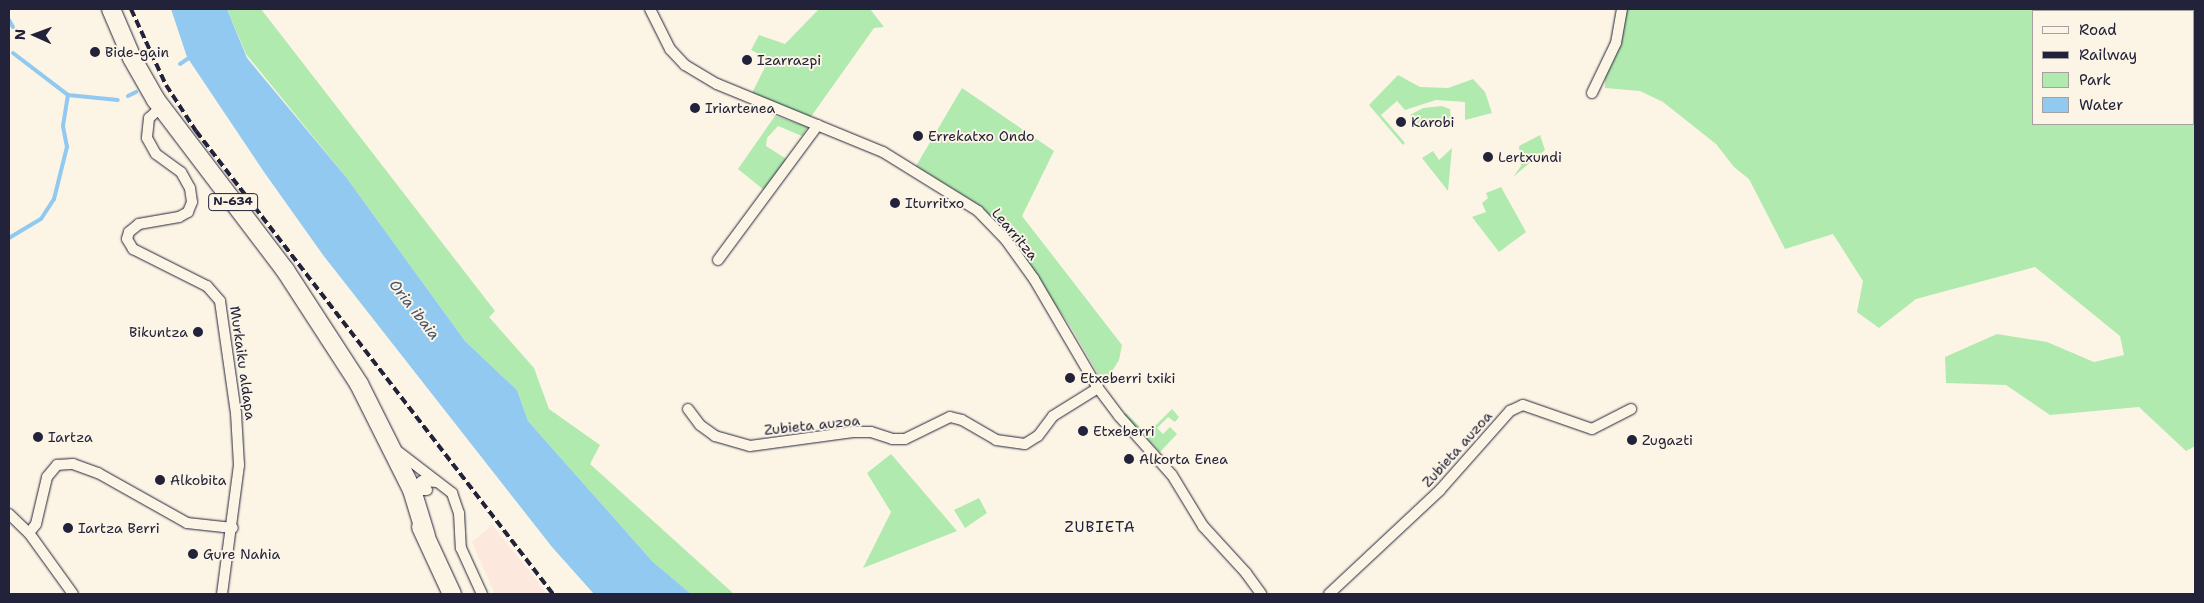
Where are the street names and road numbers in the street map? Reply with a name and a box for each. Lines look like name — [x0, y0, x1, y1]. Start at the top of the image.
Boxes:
road number: N-634 — [208, 192, 258, 212]
street label: Learritza — [988, 205, 1042, 263]
street label: Murkaiku aldapa — [227, 305, 259, 421]
street label: Zubieta auzoa — [1419, 408, 1495, 490]
street label: Zubieta auzoa — [763, 412, 861, 438]

